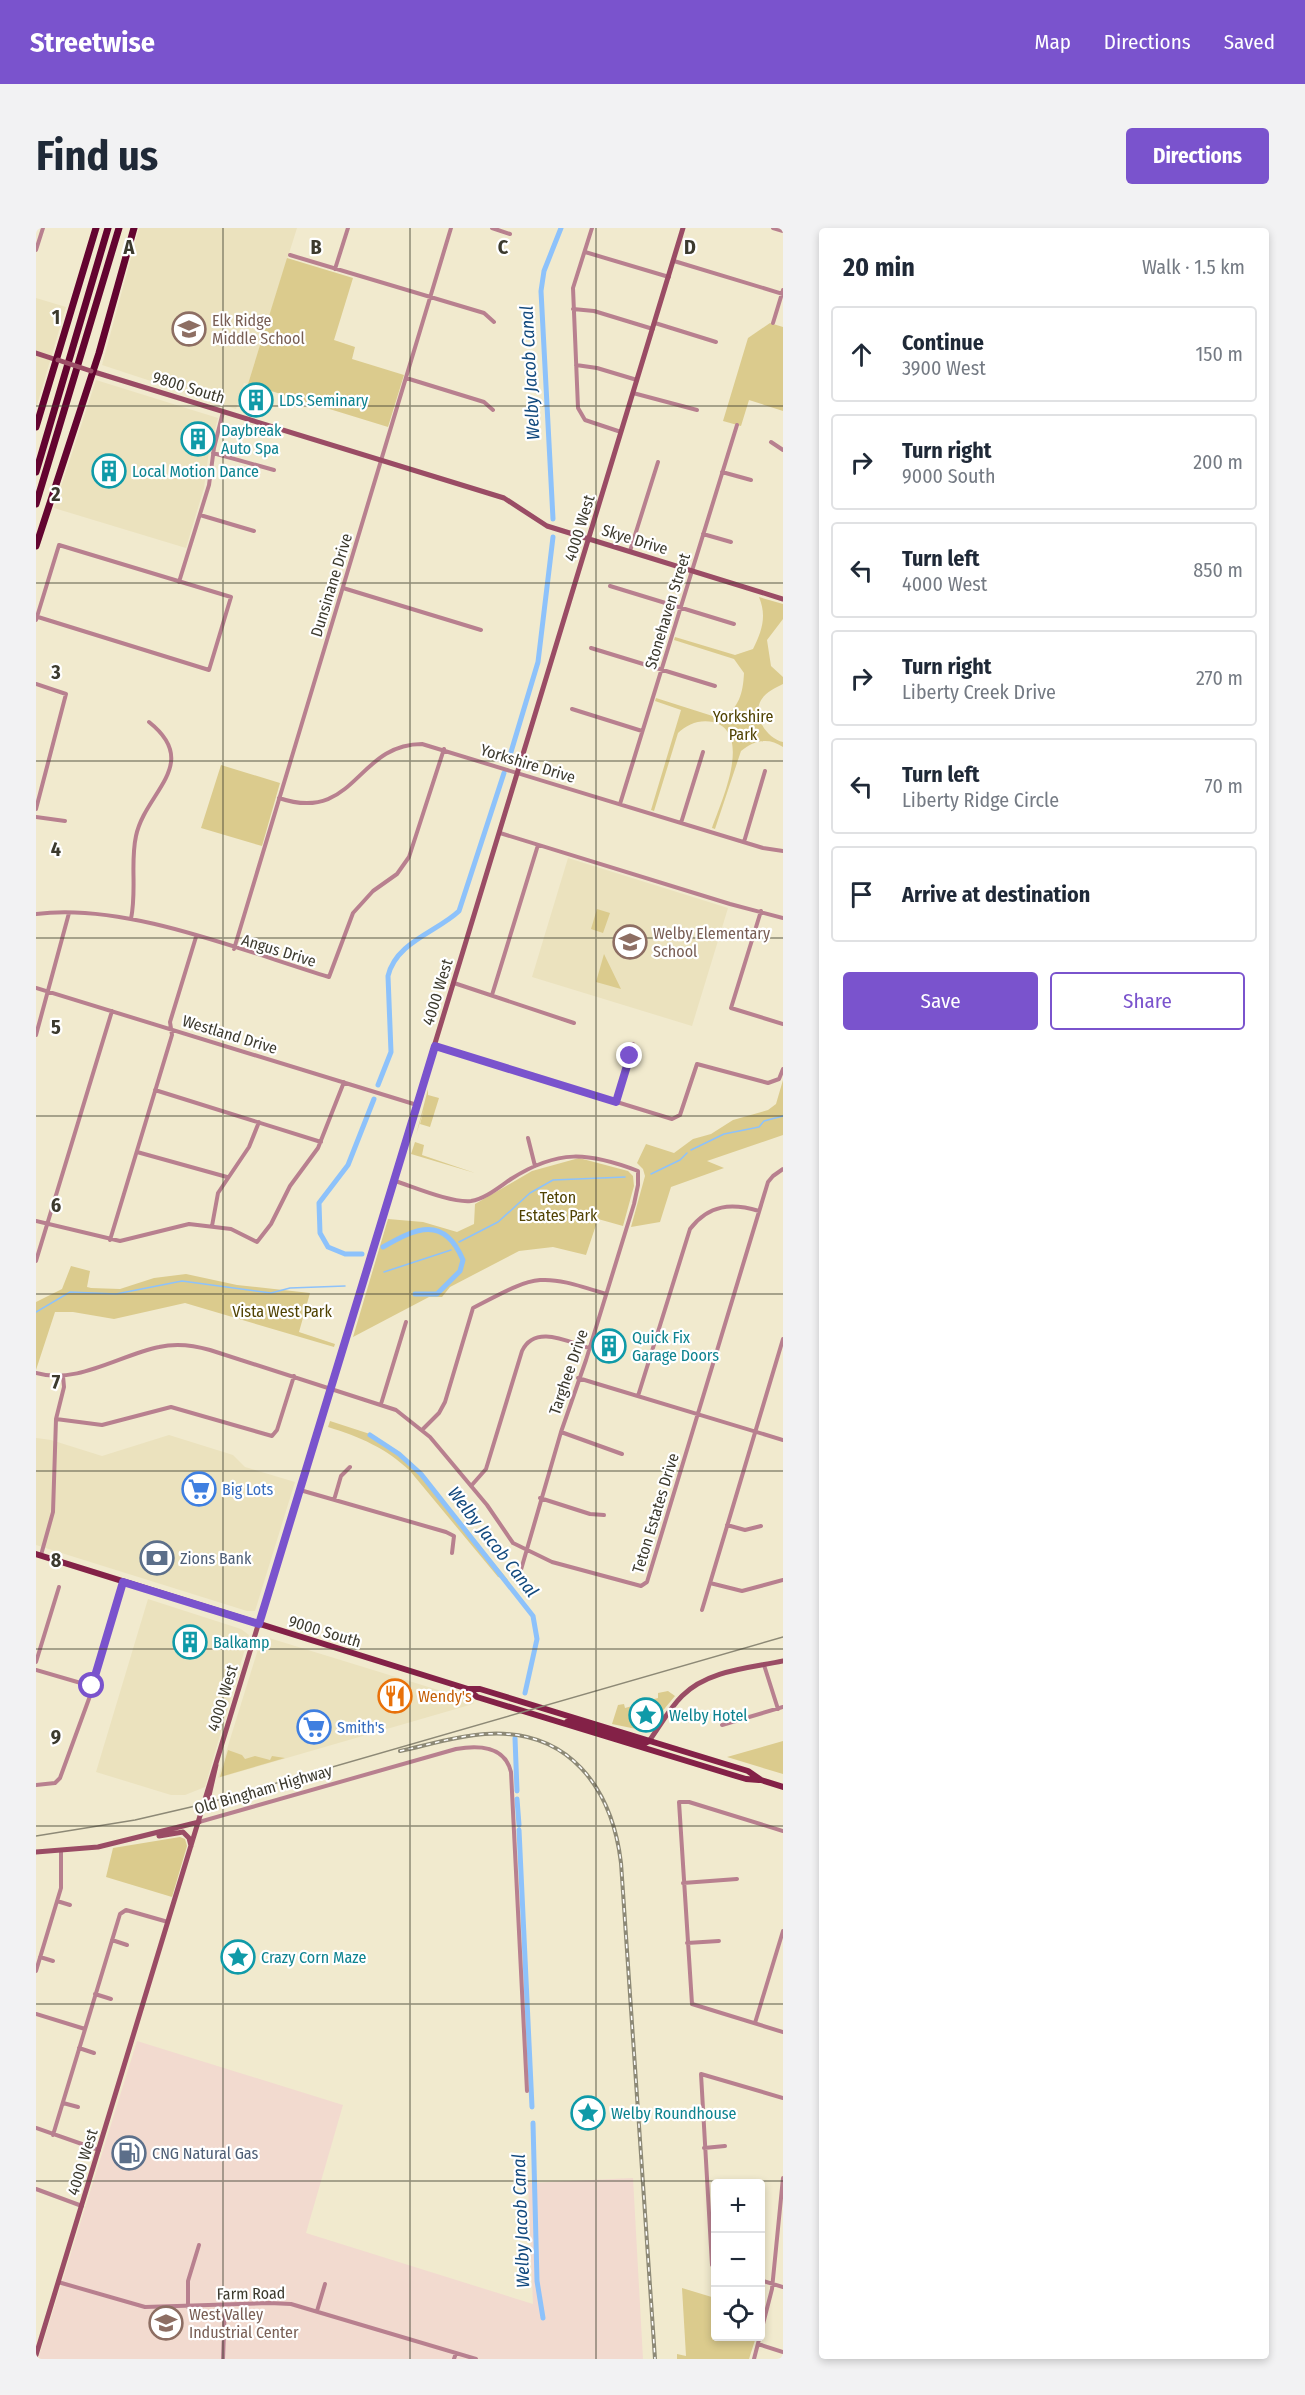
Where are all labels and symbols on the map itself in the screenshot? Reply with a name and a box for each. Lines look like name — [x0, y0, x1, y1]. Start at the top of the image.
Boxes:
text: A — [123, 235, 136, 259]
text: B — [310, 235, 322, 259]
text: C — [498, 235, 509, 259]
text: D — [684, 235, 696, 259]
text: 1 — [52, 305, 60, 329]
water label: Welby Jacob Canal — [515, 305, 544, 441]
school or university icon: Elk Ridge Middle School — [171, 311, 207, 347]
place label: Elk Ridge Middle School — [212, 311, 305, 348]
street label: 9800 South — [150, 367, 227, 407]
building icon: LDS Seminary — [238, 382, 274, 418]
place label: LDS Seminary — [279, 391, 369, 410]
building icon: Daybreak Auto Spa — [180, 421, 216, 457]
place label: Daybreak Auto Spa — [221, 421, 282, 458]
building icon: Local Motion Dance — [91, 453, 127, 489]
place label: Local Motion Dance — [132, 462, 259, 481]
text: 2 — [50, 482, 61, 506]
street label: 4000 West — [560, 492, 599, 564]
street label: Skye Drive — [600, 520, 670, 559]
street label: Dunsinane Drive — [307, 531, 356, 639]
street label: Stonehaven Street — [641, 550, 694, 671]
text: 3 — [50, 660, 61, 684]
park label: Yorkshire Park — [713, 707, 773, 744]
street label: Yorkshire Drive — [478, 740, 578, 787]
text: 4 — [51, 837, 61, 861]
school or university icon: Welby Elementary School — [612, 924, 648, 960]
place label: Welby Elementary School — [653, 924, 771, 961]
street label: Angus Drive — [239, 930, 319, 971]
street label: 4000 West — [418, 956, 457, 1028]
street label: Westland Drive — [180, 1011, 280, 1058]
text: 5 — [51, 1015, 61, 1039]
route end — [616, 1042, 642, 1068]
park label: Teton Estates Park — [518, 1188, 598, 1225]
text: 6 — [51, 1193, 61, 1217]
park label: Vista West Park — [232, 1302, 332, 1321]
street label: Targhee Drive — [545, 1327, 592, 1417]
building icon: Quick Fix Garage Doors — [591, 1328, 627, 1364]
place label: Quick Fix Garage Doors — [632, 1328, 719, 1365]
text: 7 — [52, 1370, 61, 1394]
street label: Teton Estates Drive — [628, 1451, 683, 1576]
supermarket icon: Big Lots — [181, 1471, 217, 1507]
place label: Big Lots — [222, 1480, 273, 1499]
water label: Welby Jacob Canal — [443, 1482, 543, 1602]
bank icon: Zions Bank — [139, 1540, 175, 1576]
text: 8 — [51, 1548, 62, 1572]
place label: Zions Bank — [180, 1549, 252, 1568]
street label: 9000 South — [286, 1611, 363, 1652]
building icon: Balkamp — [172, 1624, 208, 1660]
place label: Balkamp — [213, 1633, 270, 1652]
street label: 4000 West — [203, 1662, 242, 1734]
route start — [78, 1672, 104, 1698]
restaurant icon: Wendy's — [377, 1678, 413, 1714]
place label: Wendy's — [418, 1687, 472, 1706]
place icon: Welby Hotel — [628, 1697, 664, 1733]
place label: Welby Hotel — [669, 1706, 748, 1725]
supermarket icon: Smith's — [296, 1709, 332, 1745]
place label: Smith's — [337, 1718, 385, 1737]
text: 9 — [51, 1725, 61, 1749]
street label: Old Bingham Highway — [192, 1761, 335, 1818]
place icon: Crazy Corn Maze — [220, 1939, 256, 1975]
place label: Crazy Corn Maze — [261, 1948, 366, 1967]
place icon: Welby Roundhouse — [570, 2095, 606, 2131]
place label: Welby Roundhouse — [611, 2104, 737, 2123]
street label: 4000 West — [63, 2126, 102, 2198]
fuel station icon: CNG Natural Gas — [111, 2135, 147, 2171]
place label: CNG Natural Gas — [152, 2144, 259, 2163]
water label: Welby Jacob Canal — [508, 2153, 534, 2288]
street label: Farm Road — [216, 2283, 286, 2304]
school or university icon: West Valley Industrial Center — [148, 2305, 184, 2341]
place label: West Valley Industrial Center — [189, 2305, 299, 2342]

